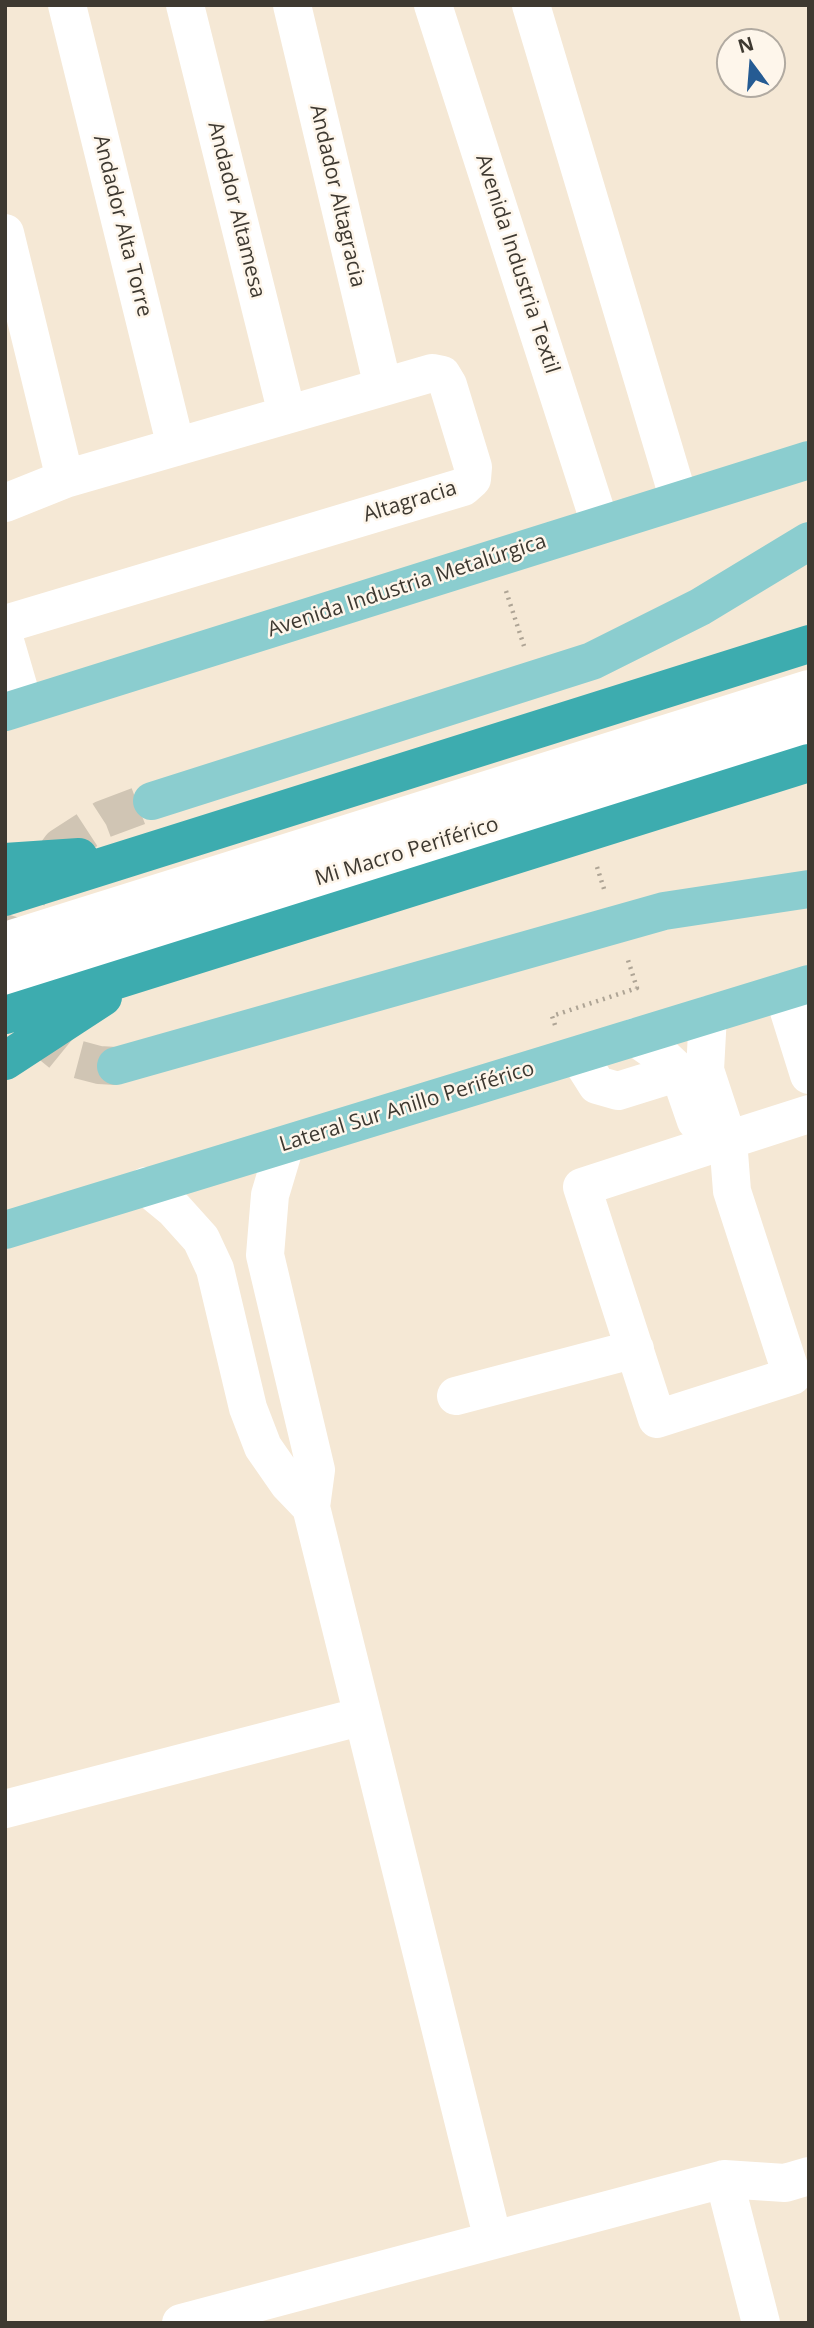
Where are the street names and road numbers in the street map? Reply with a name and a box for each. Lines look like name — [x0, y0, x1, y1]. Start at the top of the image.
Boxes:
street label: Andador Altagracia — [304, 102, 370, 290]
street label: Andador Altamesa — [202, 119, 270, 301]
street label: Andador Alta Torre — [87, 132, 157, 320]
street label: Avenida Industria Textil — [470, 151, 564, 377]
street label: Altagracia — [360, 476, 460, 528]
street label: Avenida Industria Metalúrgica — [264, 529, 550, 643]
street label: Mi Macro Periférico — [312, 812, 502, 892]
street label: Lateral Sur Anillo Periférico — [276, 1056, 538, 1158]

